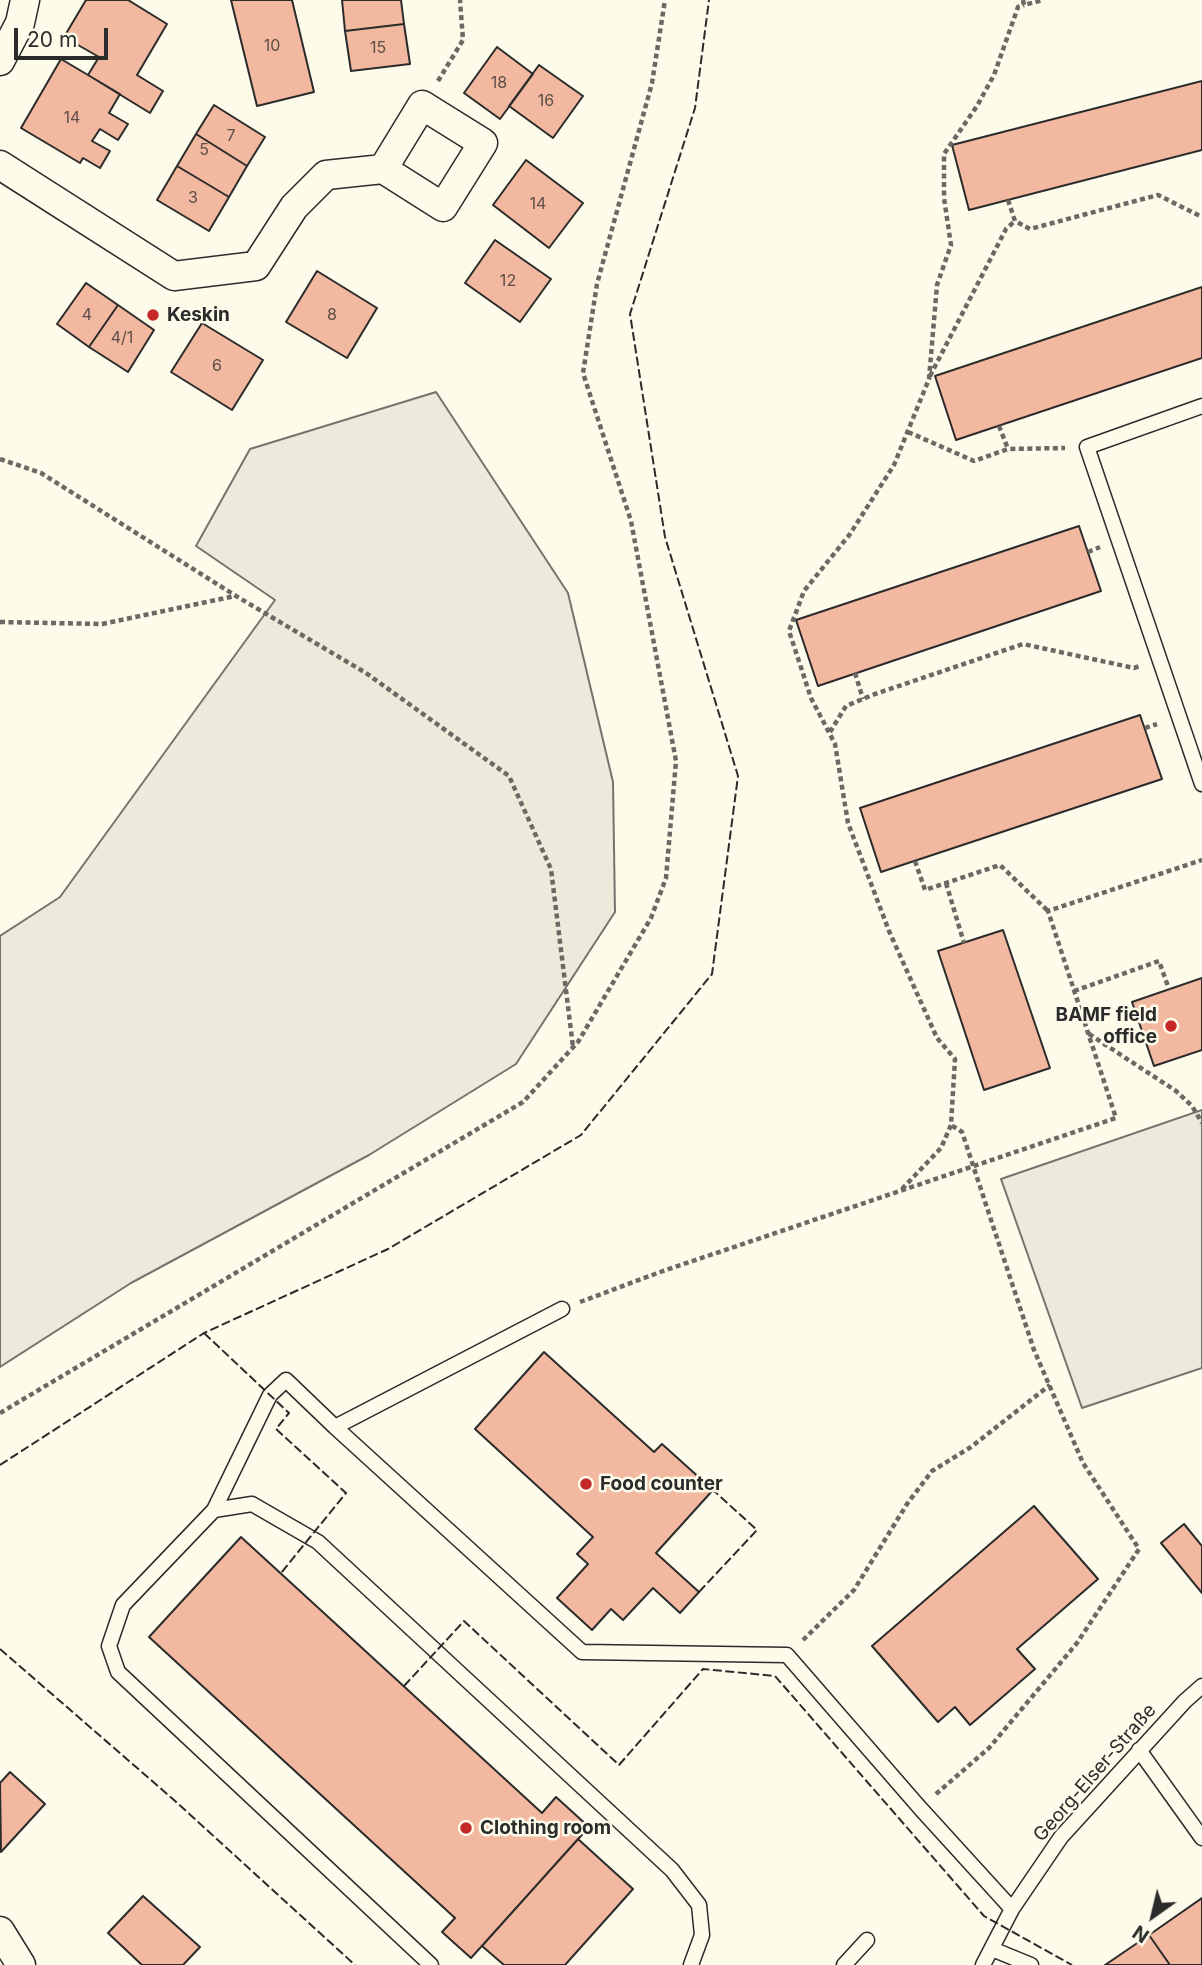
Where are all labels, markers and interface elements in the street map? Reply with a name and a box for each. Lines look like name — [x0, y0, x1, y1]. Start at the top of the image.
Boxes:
scale bar — [18, 14, 112, 58]
text: 20 m — [27, 27, 77, 52]
house number: 10 — [264, 36, 280, 56]
house number: 15 — [370, 38, 386, 58]
house number: 18 — [491, 73, 507, 93]
house number: 16 — [538, 91, 554, 111]
house number: 14 — [64, 108, 80, 128]
house number: 7 — [226, 126, 236, 146]
house number: 5 — [199, 140, 209, 160]
house number: 3 — [188, 188, 198, 208]
house number: 14 — [530, 194, 546, 214]
house number: 12 — [500, 271, 516, 291]
place label: Keskin — [167, 304, 230, 326]
house number: 4 — [82, 305, 92, 325]
house number: 8 — [327, 305, 337, 325]
marker: Keskin — [145, 307, 161, 323]
house number: 4/1 — [111, 328, 133, 348]
house number: 6 — [212, 356, 222, 376]
place label: BAMF field office — [1056, 1004, 1157, 1048]
marker: BAMF field office — [1163, 1018, 1179, 1034]
place label: Food counter — [600, 1473, 723, 1495]
marker: Food counter — [578, 1476, 594, 1492]
street label: Georg-Elser-Straße — [1029, 1699, 1161, 1847]
place label: Clothing room — [480, 1817, 611, 1839]
marker: Clothing room — [458, 1820, 474, 1836]
north arrow — [1118, 1881, 1188, 1951]
text: N — [1129, 1920, 1153, 1947]

